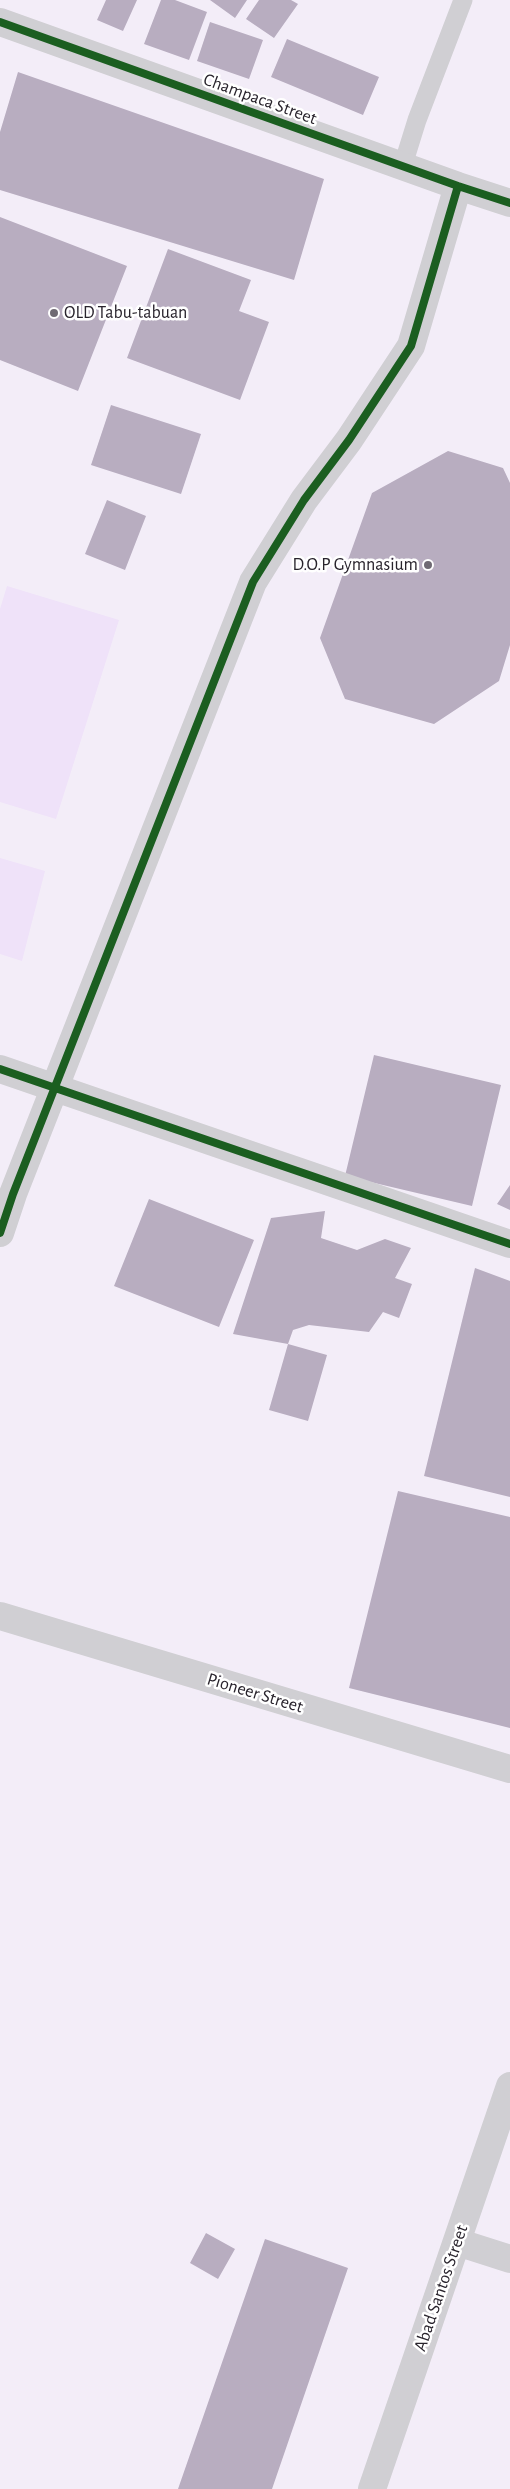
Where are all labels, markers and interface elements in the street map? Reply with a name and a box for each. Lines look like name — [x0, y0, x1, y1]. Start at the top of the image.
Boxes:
street label: Champaca Street — [200, 68, 320, 130]
place label: OLD Tabu-tabuan — [64, 302, 187, 324]
marker: OLD Tabu-tabuan — [48, 307, 60, 319]
place label: D.O.P Gymnasium — [292, 554, 418, 576]
marker: D.O.P Gymnasium — [422, 559, 434, 571]
street label: Pioneer Street — [204, 1668, 306, 1718]
street label: Abad Santos Street — [409, 2222, 473, 2354]

